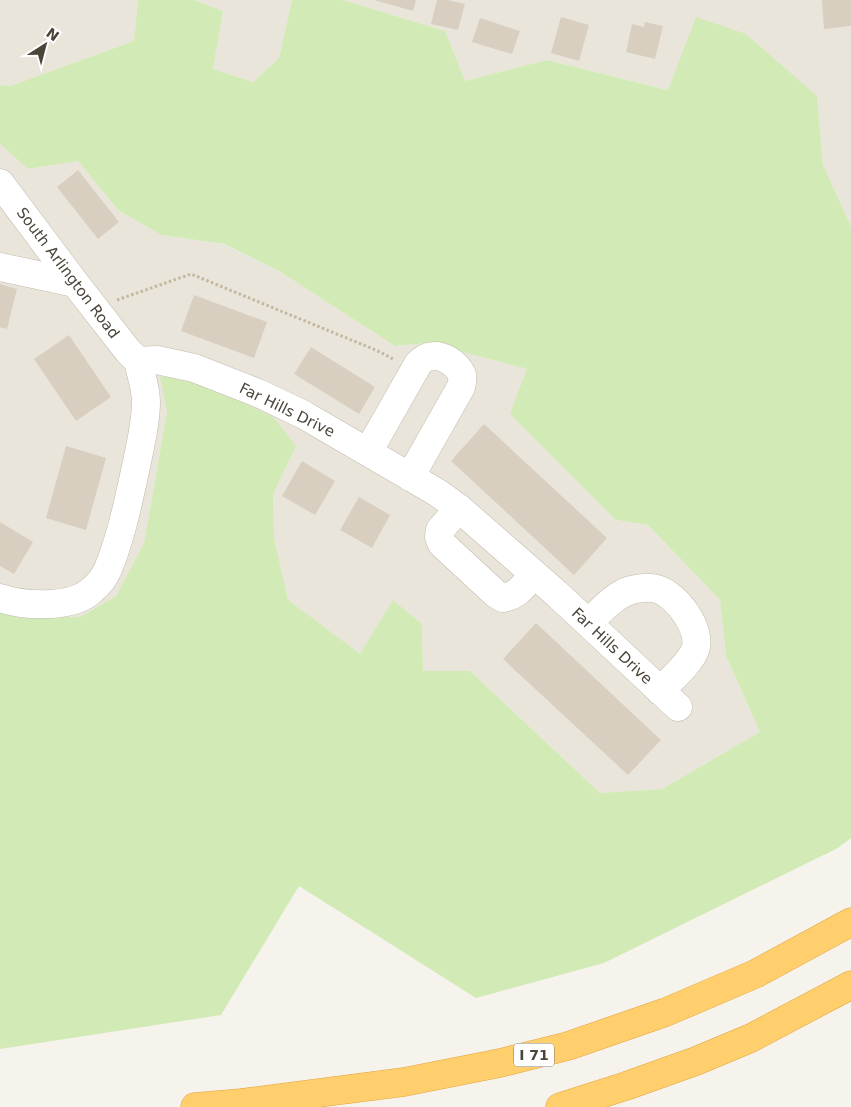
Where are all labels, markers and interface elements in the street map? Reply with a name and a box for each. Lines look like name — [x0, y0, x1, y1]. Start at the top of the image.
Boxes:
north arrow — [20, 20, 70, 70]
text: N — [43, 25, 62, 44]
street label: South Arlington Road — [13, 204, 123, 342]
street label: Far Hills Drive — [236, 379, 338, 441]
street label: Far Hills Drive — [568, 604, 656, 688]
road number: I 71 — [514, 1044, 554, 1066]

